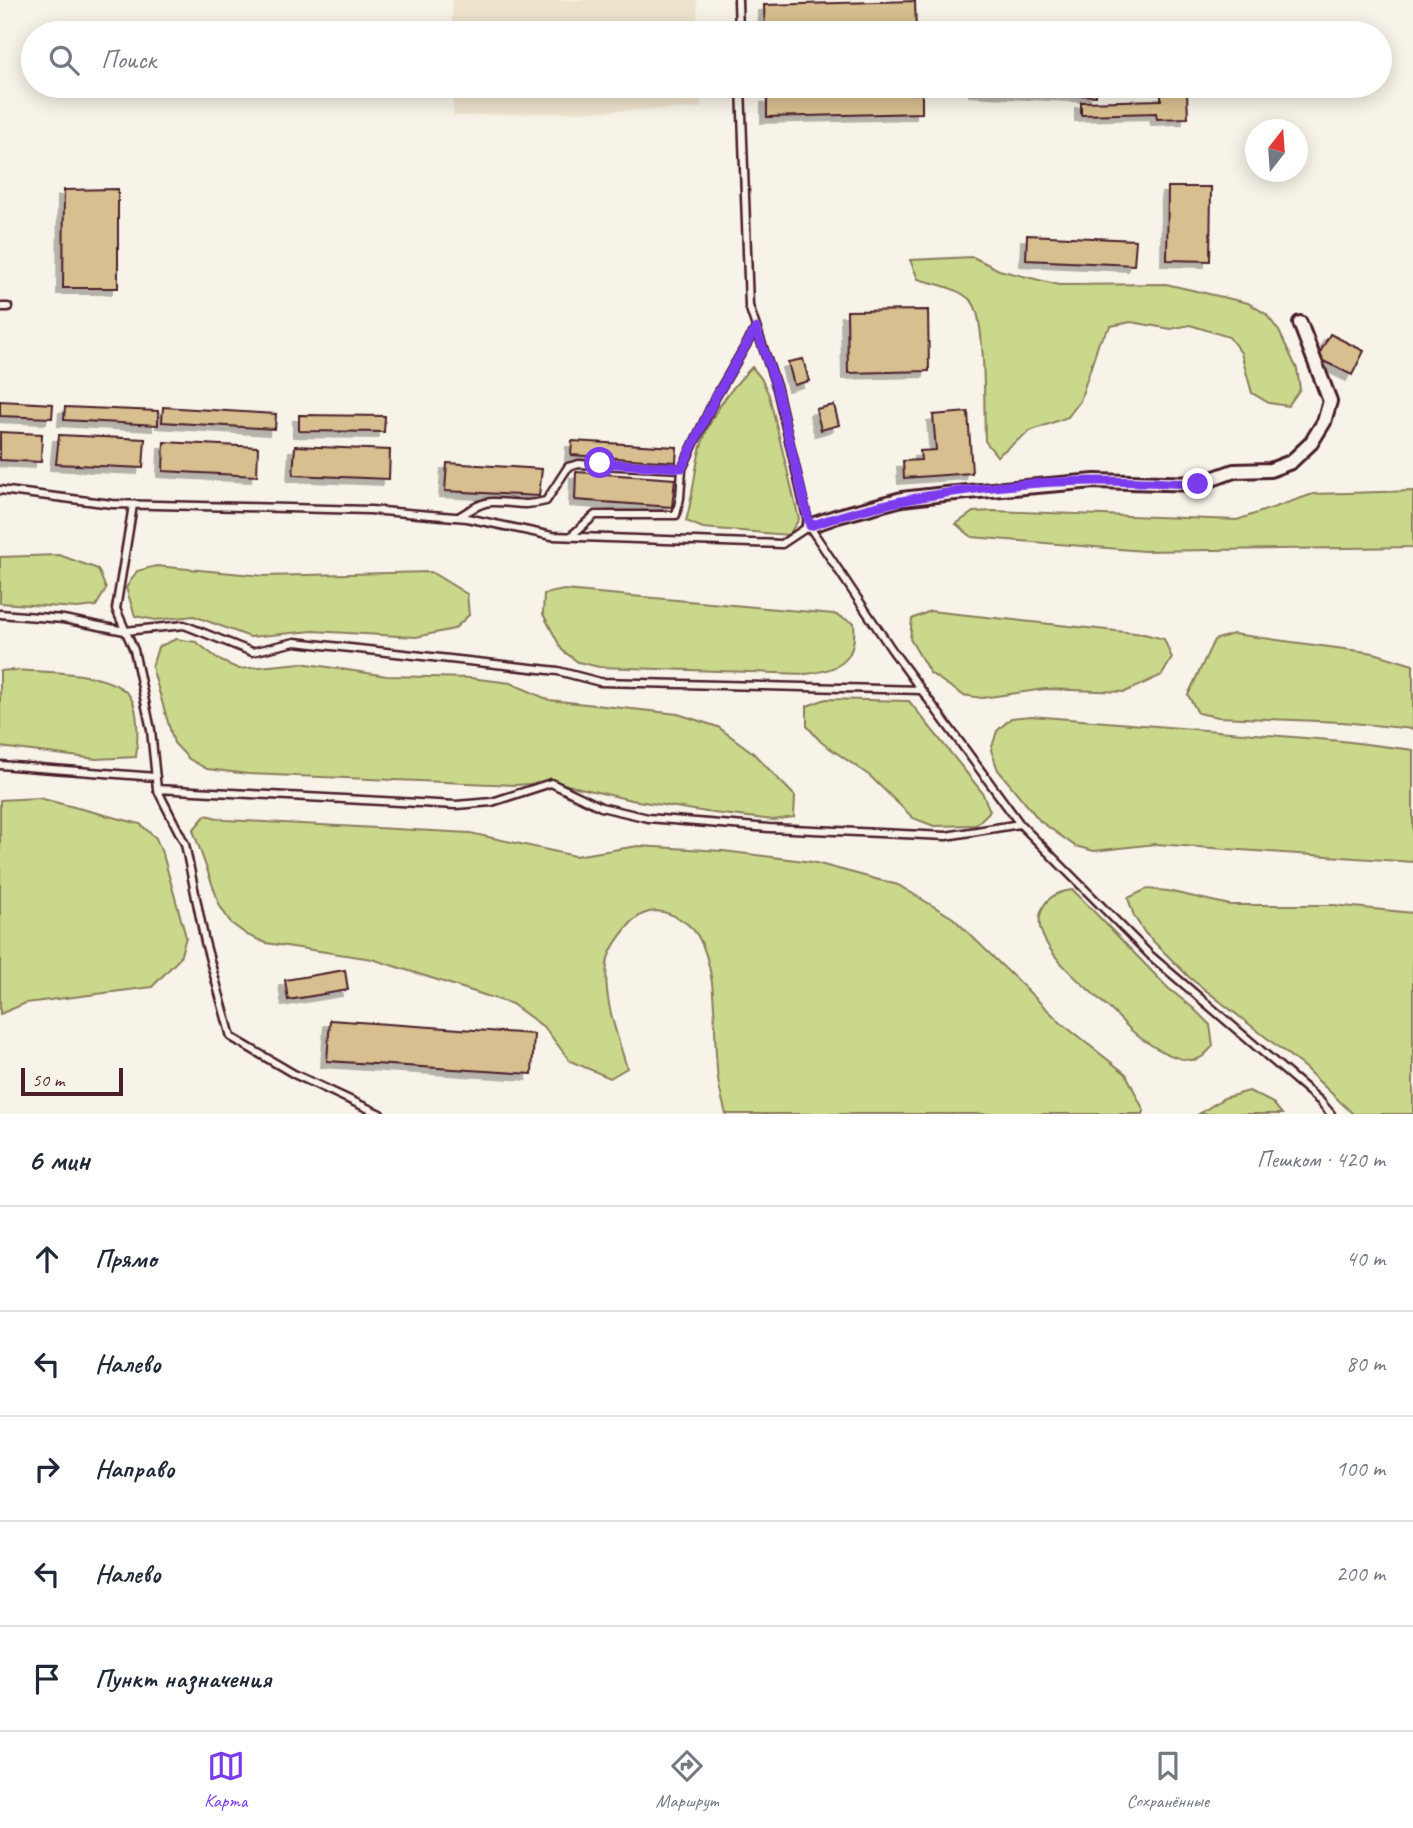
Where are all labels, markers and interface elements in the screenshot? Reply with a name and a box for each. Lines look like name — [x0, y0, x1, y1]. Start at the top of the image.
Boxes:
search box — [21, 21, 1392, 98]
icon: search — [45, 41, 83, 79]
text: Поиск — [101, 43, 156, 76]
north arrow — [1245, 119, 1308, 182]
route start — [584, 447, 615, 478]
route end — [1182, 468, 1213, 499]
scale bar — [21, 1065, 122, 1097]
text: 50 m — [32, 1068, 64, 1092]
text: 6 мин — [28, 1141, 90, 1179]
text: Пешком · 420 m — [1257, 1145, 1385, 1174]
icon: ahead — [28, 1240, 66, 1278]
text: Прямо — [95, 1242, 157, 1275]
text: 40 m — [1346, 1244, 1385, 1273]
icon: left — [28, 1345, 66, 1383]
text: Налево — [95, 1347, 161, 1380]
text: 80 m — [1346, 1349, 1385, 1378]
icon: right — [28, 1450, 66, 1488]
text: Направо — [95, 1452, 174, 1485]
text: 100 m — [1336, 1454, 1385, 1483]
icon: left — [28, 1555, 66, 1593]
text: Налево — [95, 1557, 161, 1590]
text: 200 m — [1336, 1559, 1385, 1588]
icon: arrive — [28, 1660, 66, 1698]
text: Пункт назначения — [95, 1662, 271, 1695]
tab: Карта — [204, 1747, 247, 1813]
tab: Маршрут — [656, 1747, 718, 1813]
tab: Сохранённые — [1126, 1747, 1209, 1813]

